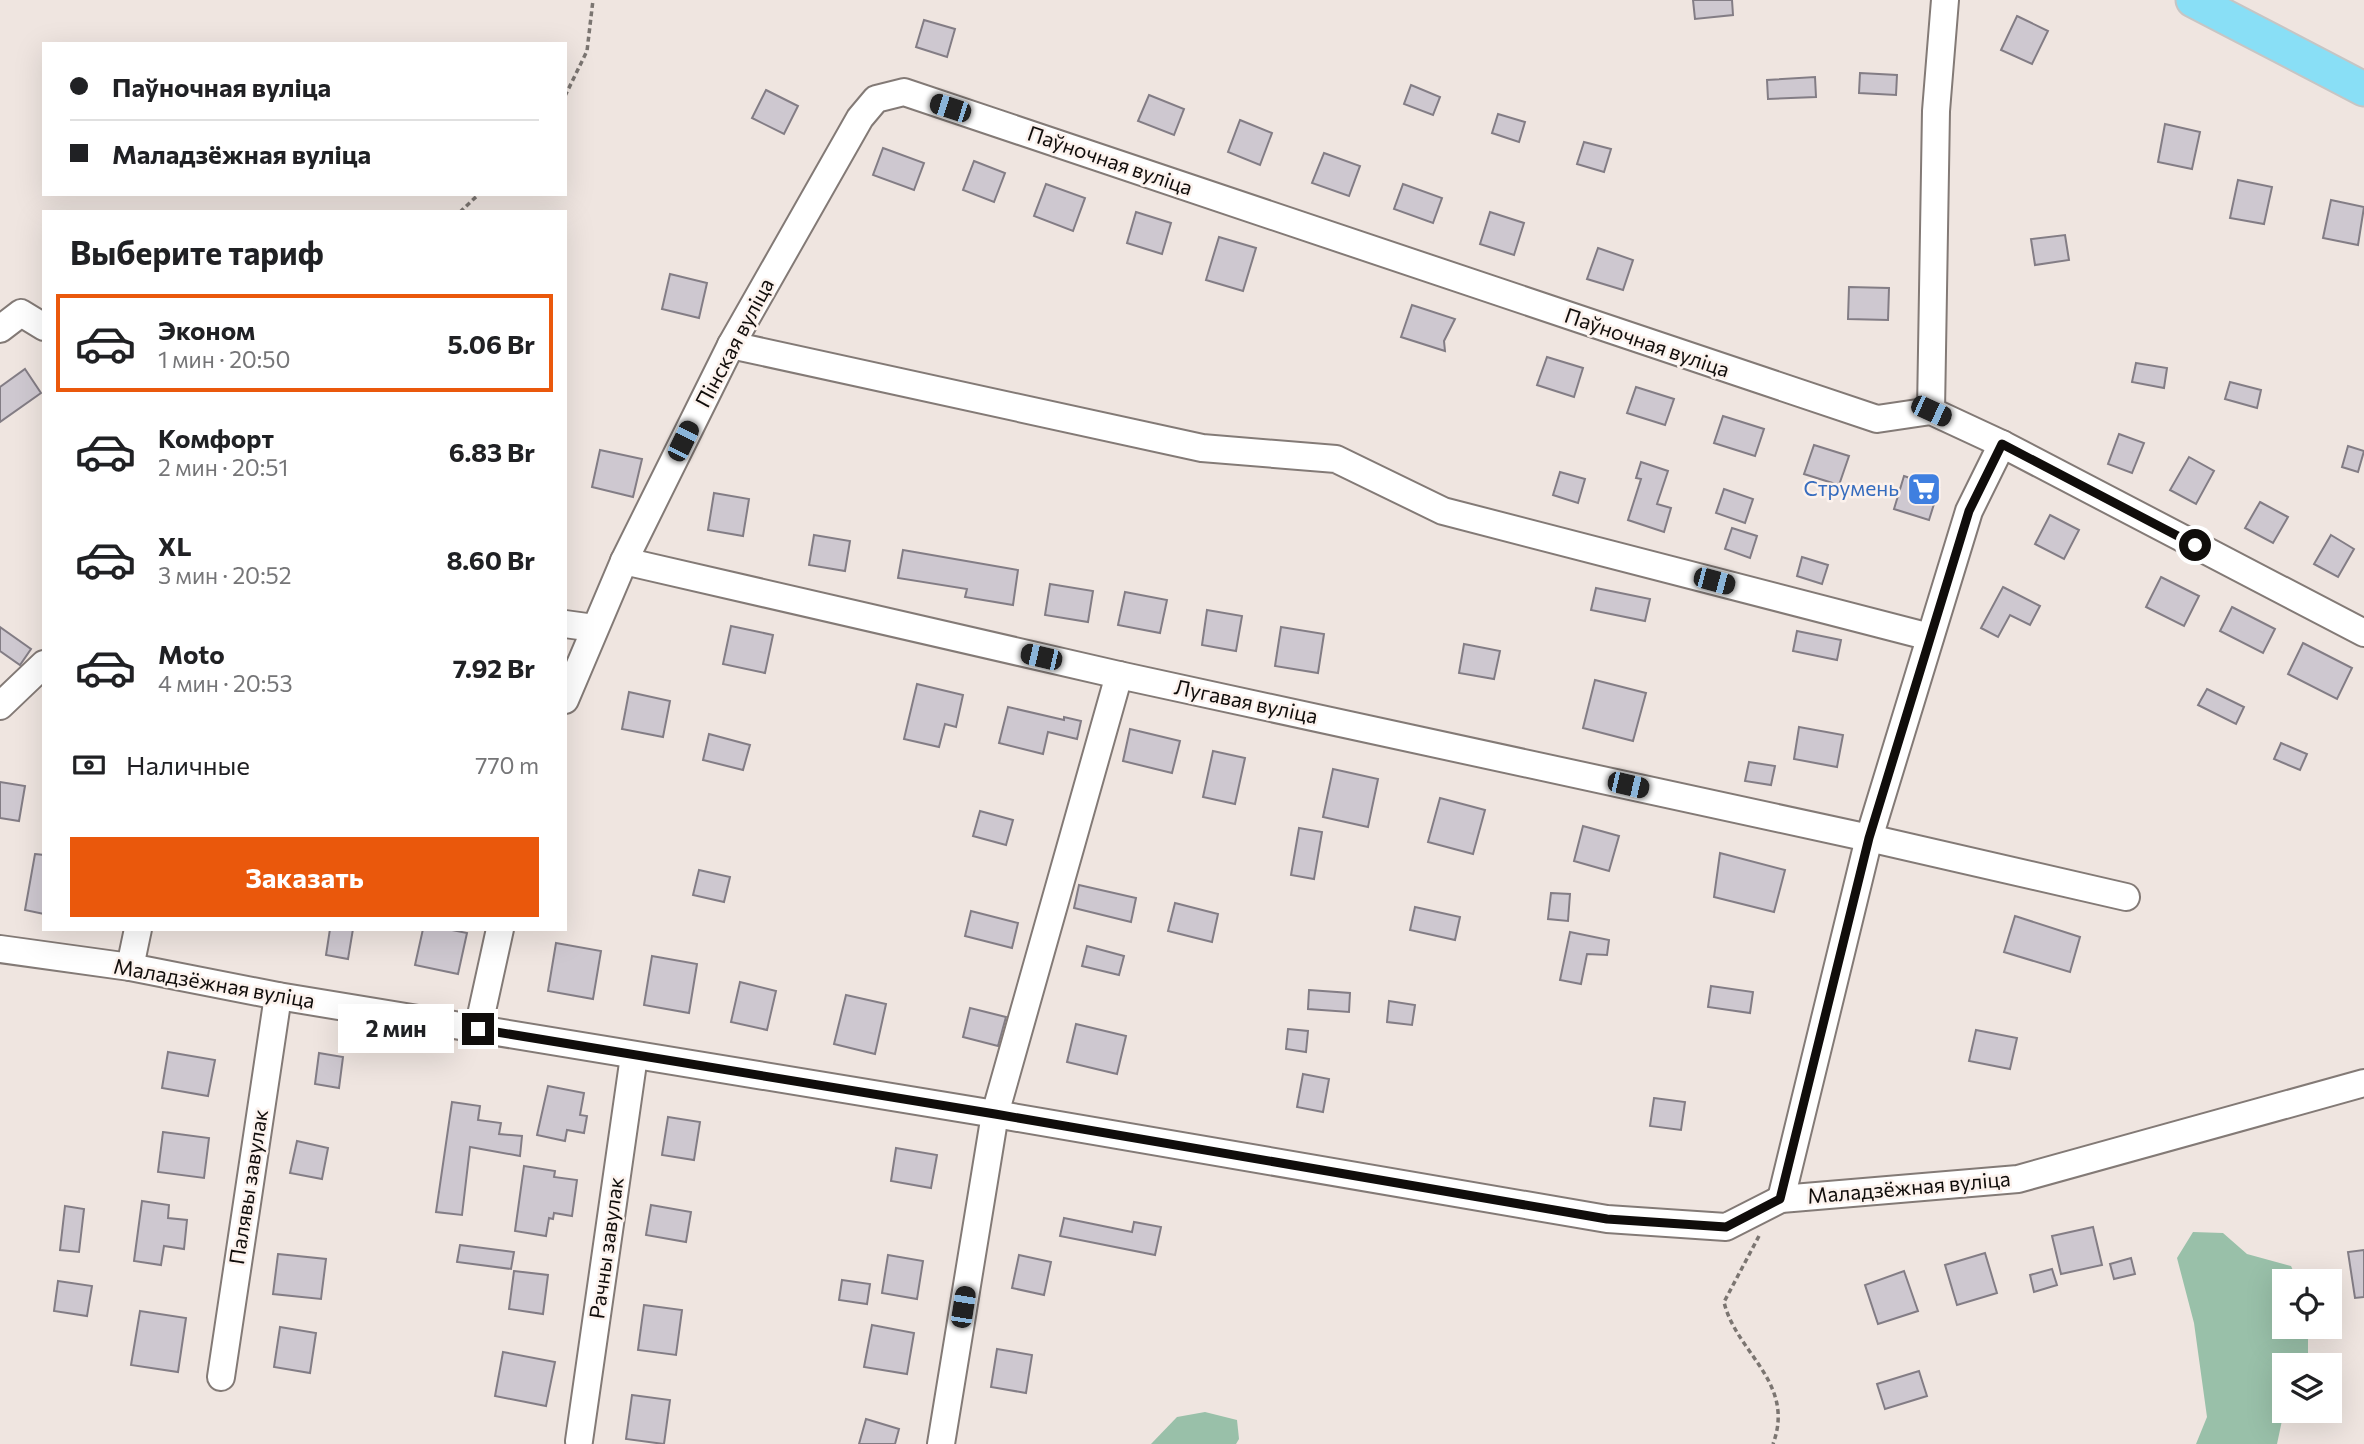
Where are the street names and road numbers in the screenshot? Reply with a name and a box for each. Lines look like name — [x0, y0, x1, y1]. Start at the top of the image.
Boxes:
street label: Паўночная вуліца — [1025, 120, 1196, 200]
street label: Пінская вуліца — [689, 274, 778, 411]
street label: Паўночная вуліца — [1562, 302, 1733, 382]
street label: Лугавая вуліца — [1172, 673, 1320, 728]
street label: Маладзёжная вуліца — [112, 953, 317, 1013]
street label: Палявы завулак — [223, 1107, 272, 1266]
street label: Маладзёжная вуліца — [1806, 1165, 2011, 1208]
street label: Рачны завулак — [583, 1175, 628, 1320]

